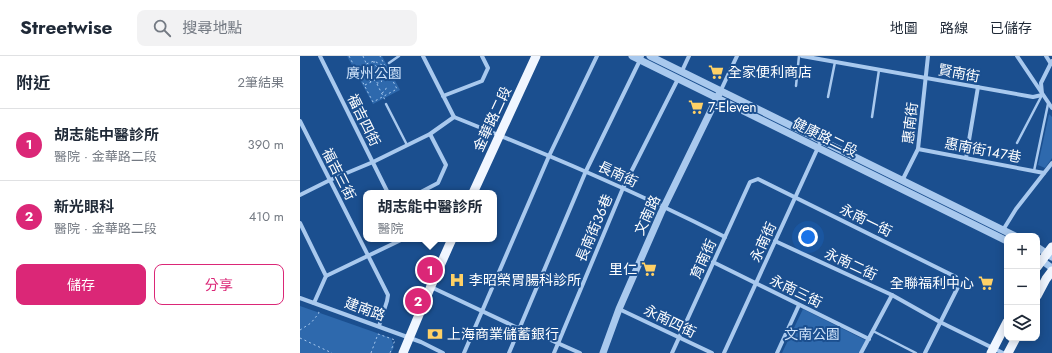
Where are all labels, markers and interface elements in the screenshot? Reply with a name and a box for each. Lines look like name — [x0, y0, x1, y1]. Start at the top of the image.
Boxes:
search box — [137, 10, 417, 46]
text: Streetwise — [20, 14, 113, 41]
icon: search — [151, 17, 173, 39]
text: 搜尋地點 — [183, 17, 243, 39]
text: 地圖 — [890, 18, 918, 38]
text: 路線 — [940, 18, 968, 38]
text: 已儲存 — [990, 18, 1032, 38]
street label: 賢南街 — [937, 60, 981, 86]
place label: 全家便利商店 — [728, 62, 812, 82]
park label: 廣州公園 — [346, 63, 402, 83]
supermarket icon: 全家便利商店 — [707, 63, 725, 81]
text: 附近 — [16, 71, 50, 95]
text: 2筆結果 — [238, 73, 284, 92]
street label: 金華路二段 — [468, 83, 516, 155]
street label: 福吉四街 — [343, 90, 385, 150]
place label: 7-Eleven — [708, 97, 757, 117]
supermarket icon: 7-Eleven — [687, 98, 705, 116]
street label: 惠南街 — [898, 101, 922, 145]
street label: 健康路二段 — [789, 113, 861, 161]
text: 胡志能中醫診所 — [54, 124, 159, 146]
street label: 惠南街147巷 — [943, 133, 1023, 167]
text: 1 — [26, 135, 32, 154]
text: 390 m — [248, 135, 284, 154]
street label: 福吉三街 — [317, 145, 361, 203]
text: 醫院 · 金華路二段 — [54, 147, 157, 166]
street label: 長南街 — [595, 156, 641, 192]
popup — [363, 190, 497, 242]
street label: 長南街36巷 — [571, 191, 617, 265]
street label: 文南路 — [629, 192, 665, 238]
text: 新光眼科 — [54, 196, 114, 218]
text: 胡志能中醫診所 — [377, 196, 483, 218]
street label: 永南一街 — [836, 199, 896, 241]
text: 2 — [25, 207, 33, 226]
text: 410 m — [249, 207, 284, 226]
text: 醫院 · 金華路二段 — [54, 219, 157, 238]
text: 醫院 — [377, 219, 404, 238]
street label: 永南街 — [745, 219, 781, 265]
your location — [798, 227, 818, 247]
map controls — [1004, 233, 1040, 341]
button: + — [1004, 233, 1040, 269]
street label: 育南街 — [685, 236, 721, 282]
street label: 永南二街 — [821, 243, 881, 285]
pin: 1 — [417, 255, 443, 285]
place label: 里仁 — [609, 259, 637, 279]
supermarket icon: 里仁 — [640, 260, 658, 278]
button: 儲存 — [16, 264, 146, 305]
button: 分享 — [154, 264, 284, 305]
button: − — [1004, 269, 1040, 305]
place label: 李昭榮胃腸科診所 — [469, 270, 581, 290]
street label: 永南三街 — [766, 270, 826, 312]
hospital icon: 李昭榮胃腸科診所 — [448, 271, 466, 289]
place label: 全聯福利中心 — [890, 273, 974, 293]
supermarket icon: 全聯福利中心 — [977, 274, 995, 292]
pin: 2 — [405, 286, 431, 316]
street label: 建南路 — [342, 292, 388, 326]
street label: 永南四街 — [640, 300, 700, 342]
button: layers — [1004, 305, 1040, 341]
place label: 上海商業儲蓄銀行 — [447, 324, 559, 344]
park label: 文南公園 — [784, 324, 840, 344]
bank icon: 上海商業儲蓄銀行 — [426, 325, 444, 343]

